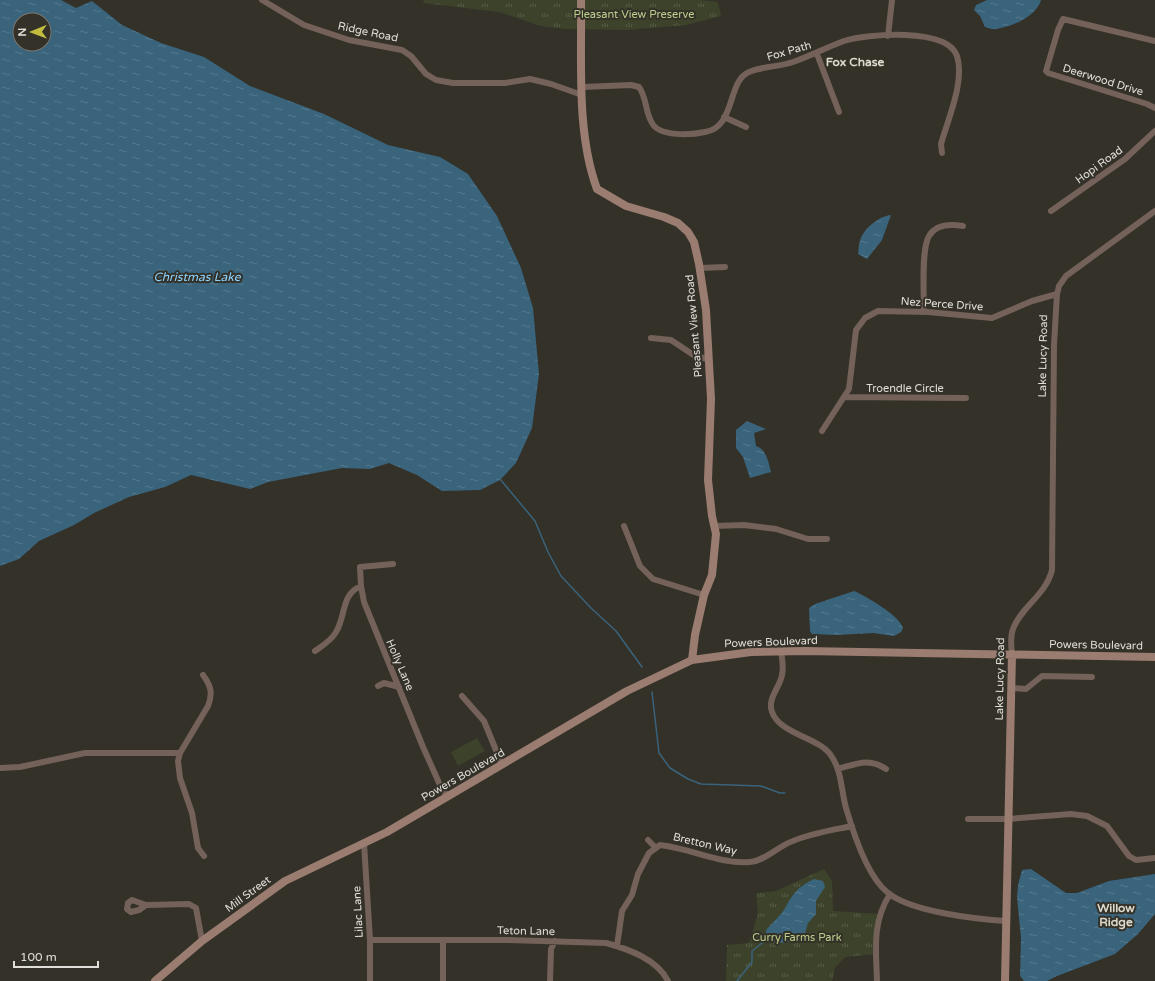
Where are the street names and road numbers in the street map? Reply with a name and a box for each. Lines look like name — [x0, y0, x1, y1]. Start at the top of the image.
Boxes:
street label: Ridge Road — [337, 19, 399, 45]
street label: Fox Path — [765, 38, 813, 64]
street label: Deerwood Drive — [1061, 62, 1145, 98]
street label: Hopi Road — [1073, 144, 1125, 186]
street label: Pleasant View Road — [683, 274, 705, 378]
street label: Nez Perce Drive — [900, 295, 984, 313]
street label: Lake Lucy Road — [1036, 314, 1050, 398]
street label: Troendle Circle — [866, 382, 944, 395]
street label: Powers Boulevard — [724, 634, 818, 650]
street label: Holly Lane — [383, 637, 417, 693]
street label: Lake Lucy Road — [993, 637, 1007, 721]
street label: Powers Boulevard — [1049, 638, 1143, 652]
street label: Powers Boulevard — [419, 746, 507, 804]
street label: Bretton Way — [672, 830, 738, 858]
street label: Mill Street — [223, 873, 273, 915]
street label: Lilac Lane — [350, 886, 366, 938]
street label: Teton Lane — [497, 924, 555, 938]

